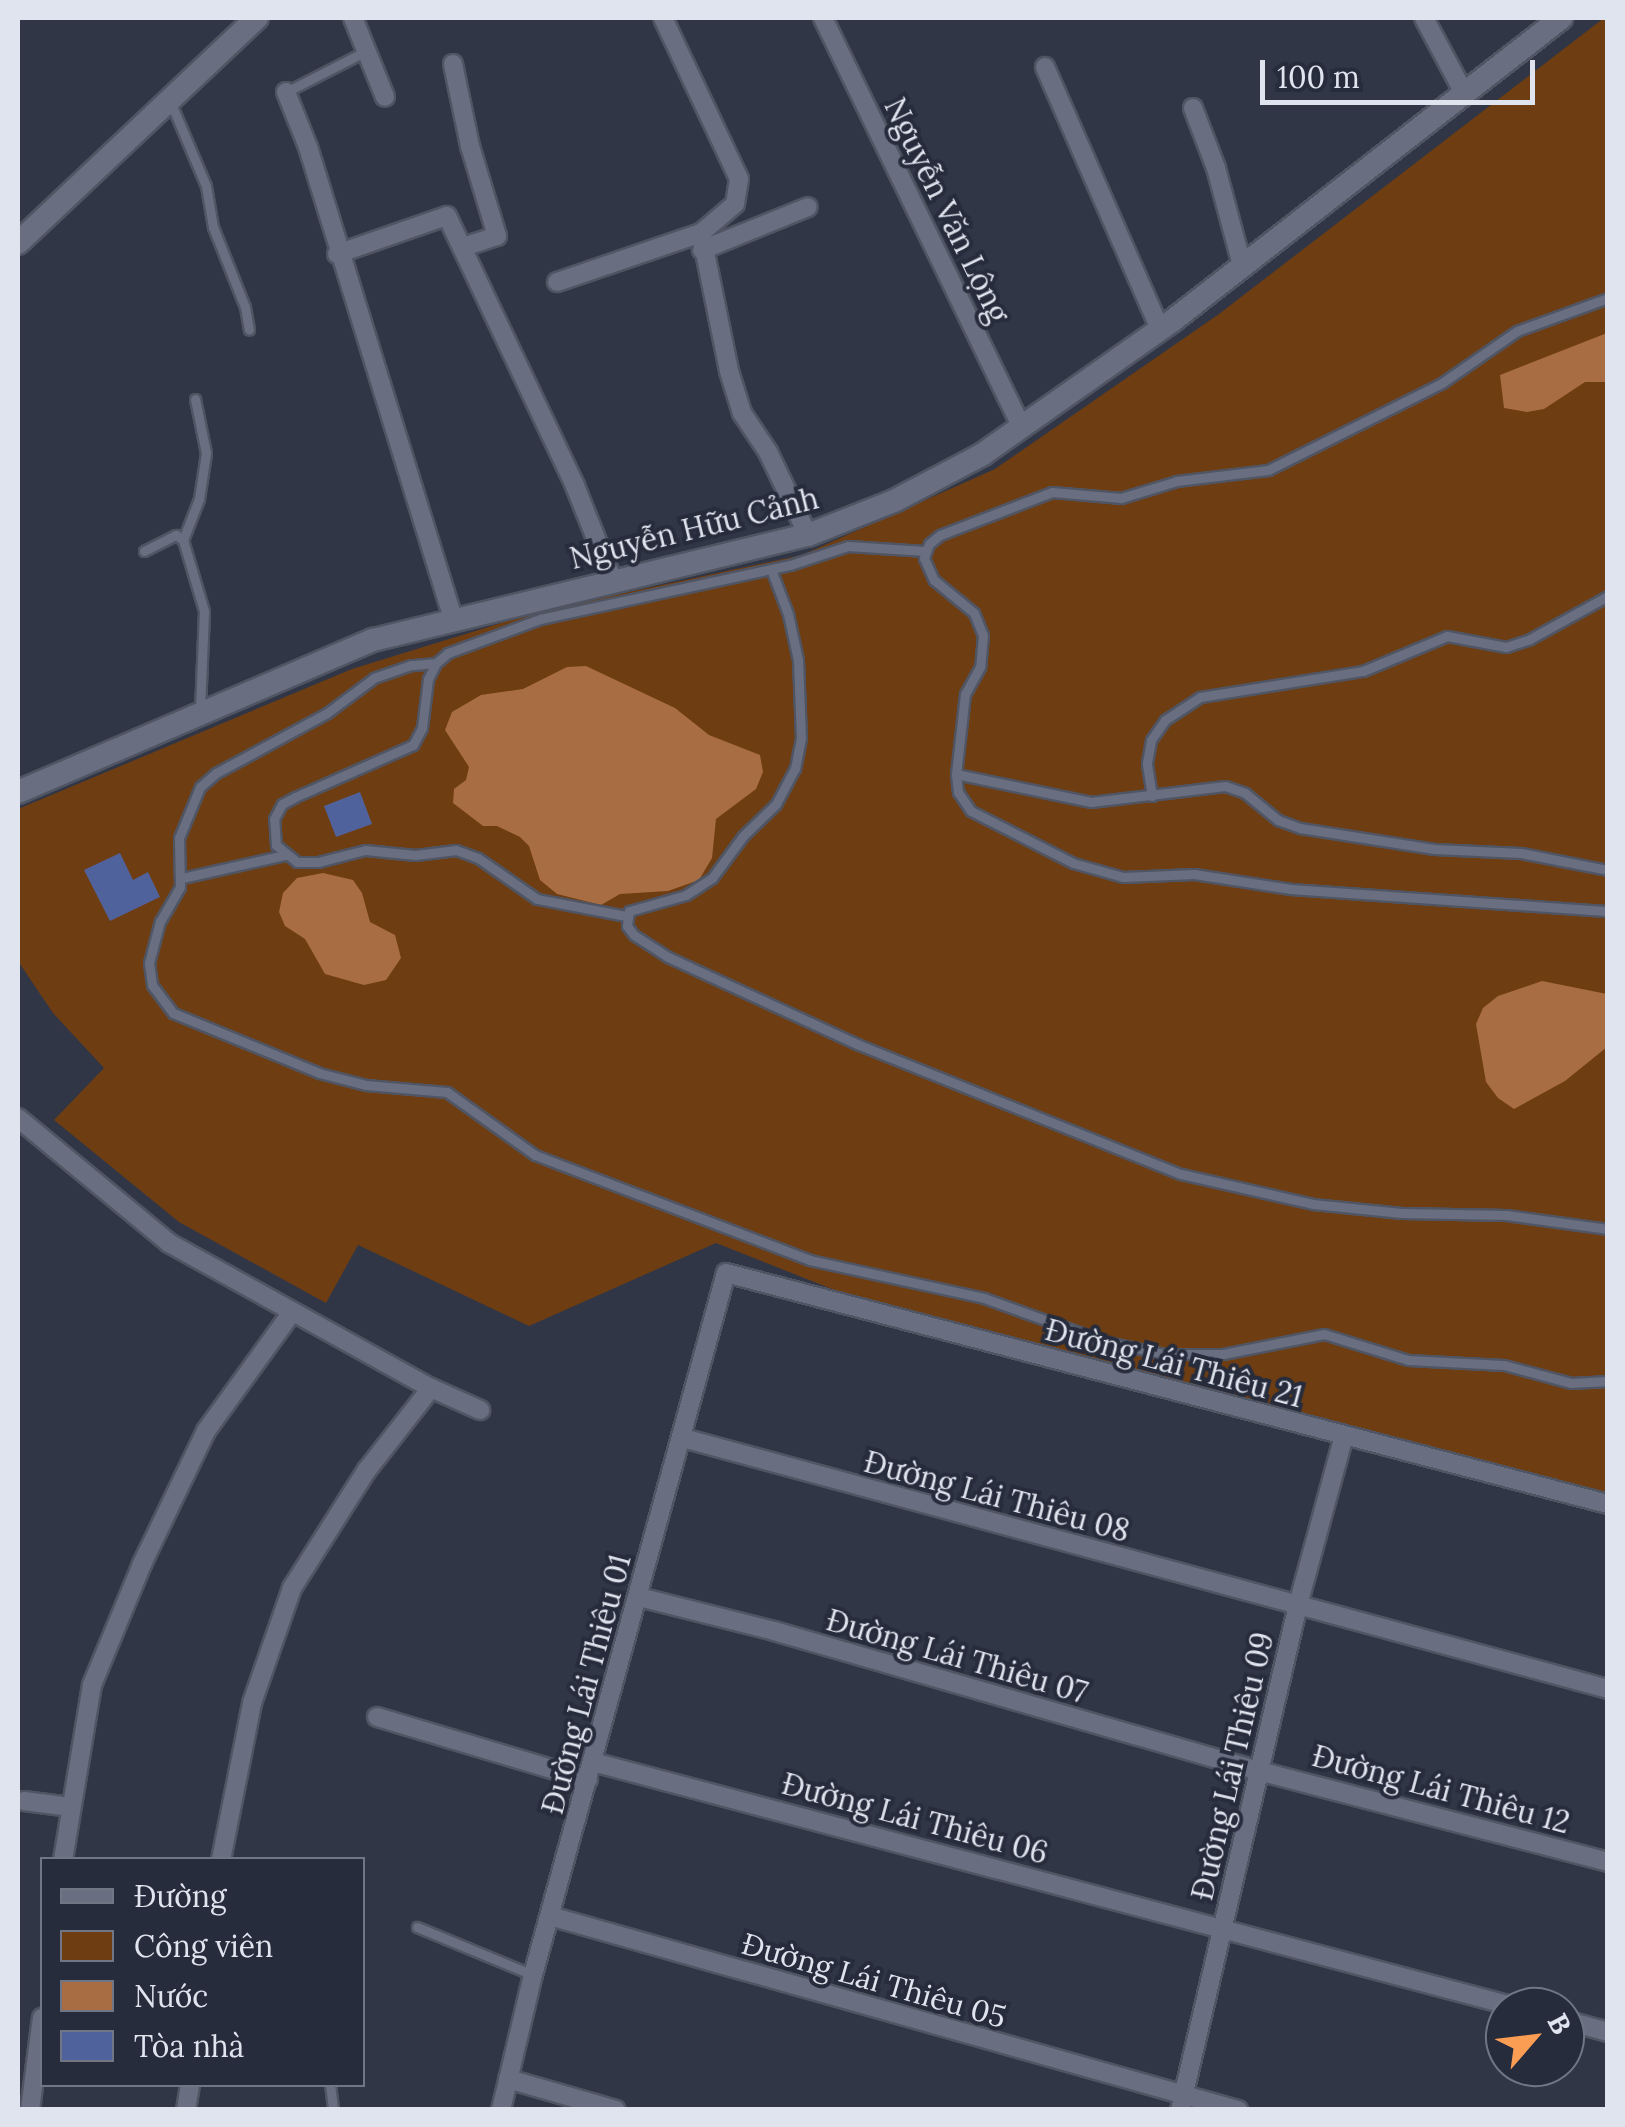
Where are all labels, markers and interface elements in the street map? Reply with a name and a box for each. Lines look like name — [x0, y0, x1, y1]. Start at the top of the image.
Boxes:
scale bar — [1265, 40, 1540, 102]
text: 100 m — [1277, 58, 1360, 96]
street label: Nguyễn Văn Lộng — [877, 92, 1017, 328]
street label: Nguyễn Hữu Cảnh — [566, 480, 822, 576]
street label: Đường Lái Thiêu 21 — [1041, 1311, 1307, 1415]
street label: Đường Lái Thiêu 08 — [860, 1443, 1134, 1549]
street label: Đường Lái Thiêu 01 — [534, 1550, 638, 1818]
street label: Đường Lái Thiêu 07 — [822, 1602, 1092, 1710]
street label: Đường Lái Thiêu 09 — [1184, 1628, 1280, 1904]
street label: Đường Lái Thiêu 12 — [1308, 1737, 1574, 1841]
street label: Đường Lái Thiêu 06 — [778, 1765, 1052, 1871]
legend — [40, 1857, 365, 2087]
text: Đường — [134, 1877, 227, 1915]
street label: Đường Lái Thiêu 05 — [738, 1925, 1010, 2035]
text: Công viên — [134, 1927, 273, 1965]
text: Nước — [134, 1977, 208, 2015]
north arrow — [1485, 1987, 1585, 2087]
text: B — [1539, 2007, 1580, 2040]
text: Tòa nhà — [134, 2027, 244, 2065]

